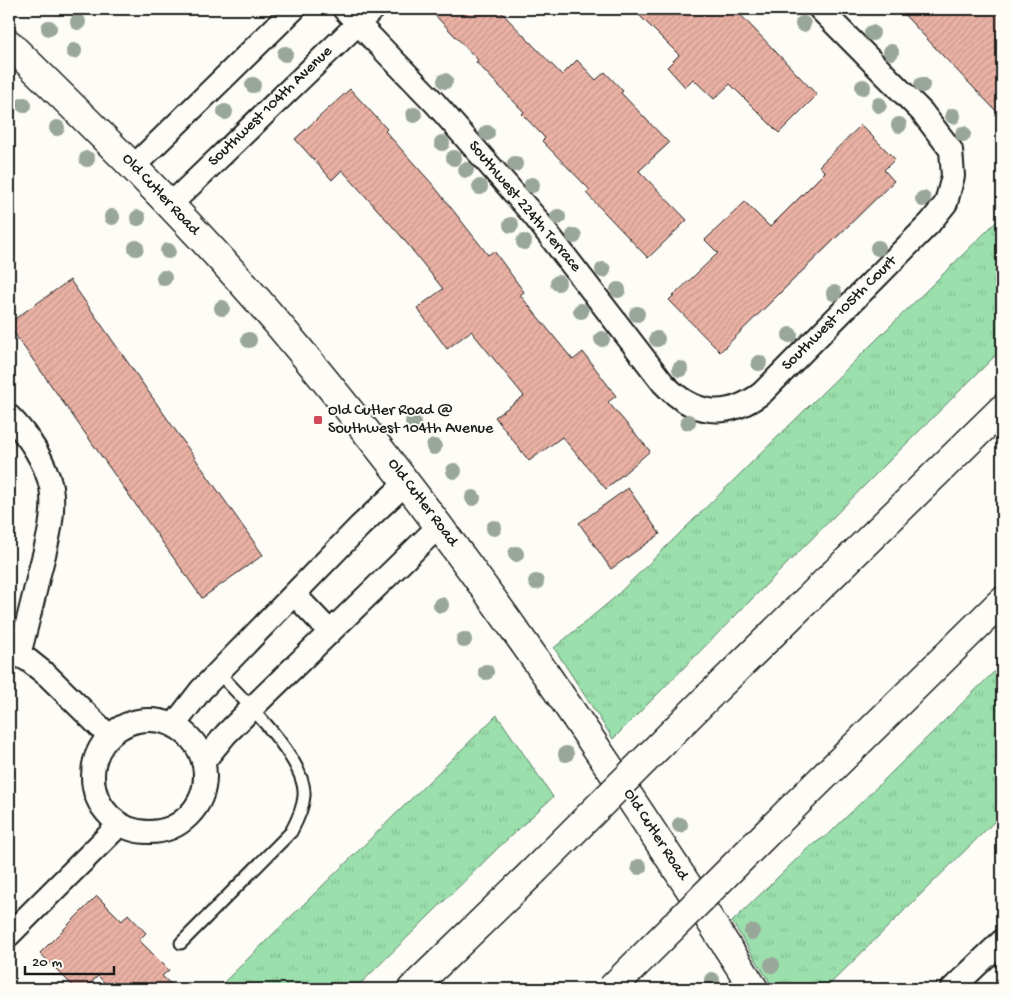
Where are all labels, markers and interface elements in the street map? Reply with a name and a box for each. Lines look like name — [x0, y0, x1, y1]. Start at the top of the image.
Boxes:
street label: Southwest 104th Avenue — [205, 42, 338, 171]
street label: Southwest 224th Terrace — [463, 137, 585, 277]
street label: Old Cutler Road — [117, 150, 204, 241]
street label: Southwest 105th Court — [779, 252, 902, 375]
place label: Old Cutler Road @ Southwest 104th Avenue — [328, 402, 494, 439]
marker: Old Cutler Road @ Southwest 104th Avenue — [312, 414, 324, 426]
street label: Old Cutler Road — [383, 455, 462, 552]
street label: Old Cutler Road — [618, 786, 693, 886]
scale bar — [25, 943, 114, 975]
text: 20 m — [32, 954, 62, 972]

